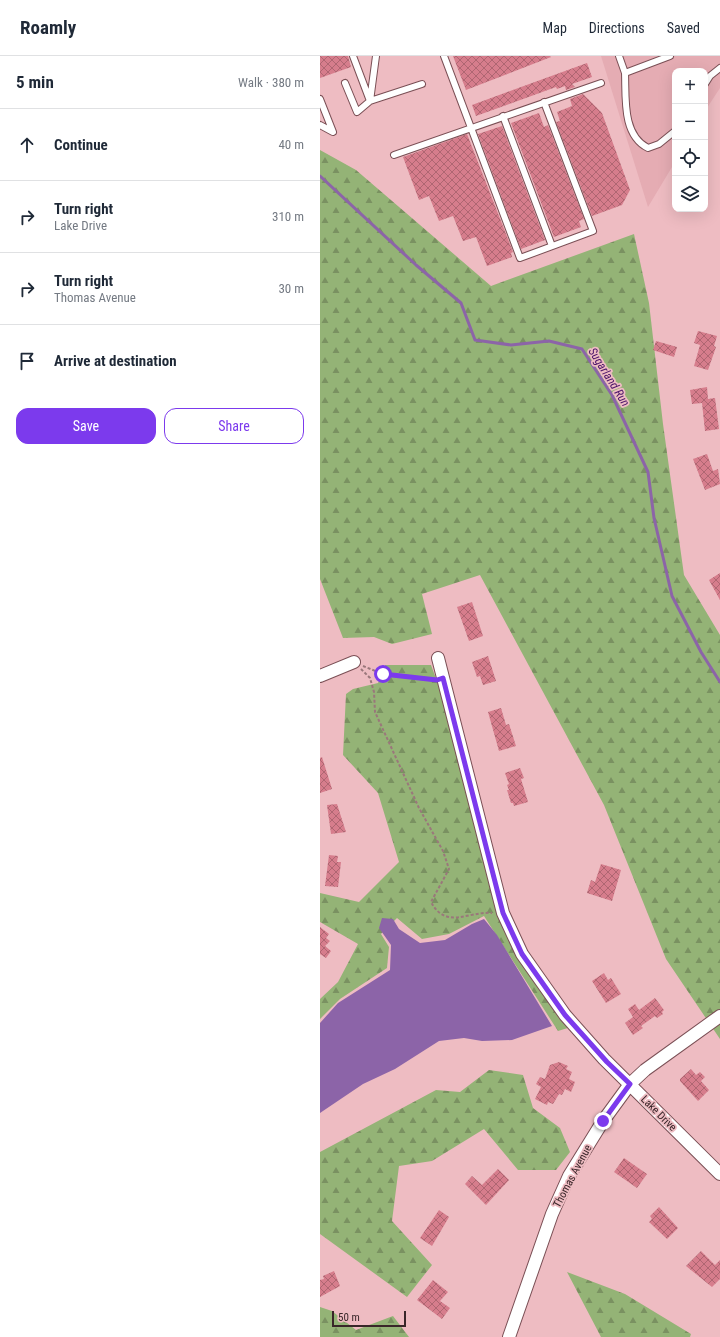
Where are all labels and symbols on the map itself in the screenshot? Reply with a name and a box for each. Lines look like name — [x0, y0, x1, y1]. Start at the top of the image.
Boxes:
water label: Sugarland Run — [585, 345, 633, 409]
route start — [374, 665, 392, 683]
street label: Lake Drive — [638, 1093, 679, 1134]
route end — [594, 1112, 612, 1130]
street label: Thomas Avenue — [550, 1143, 594, 1210]
scale bar — [332, 1309, 406, 1328]

